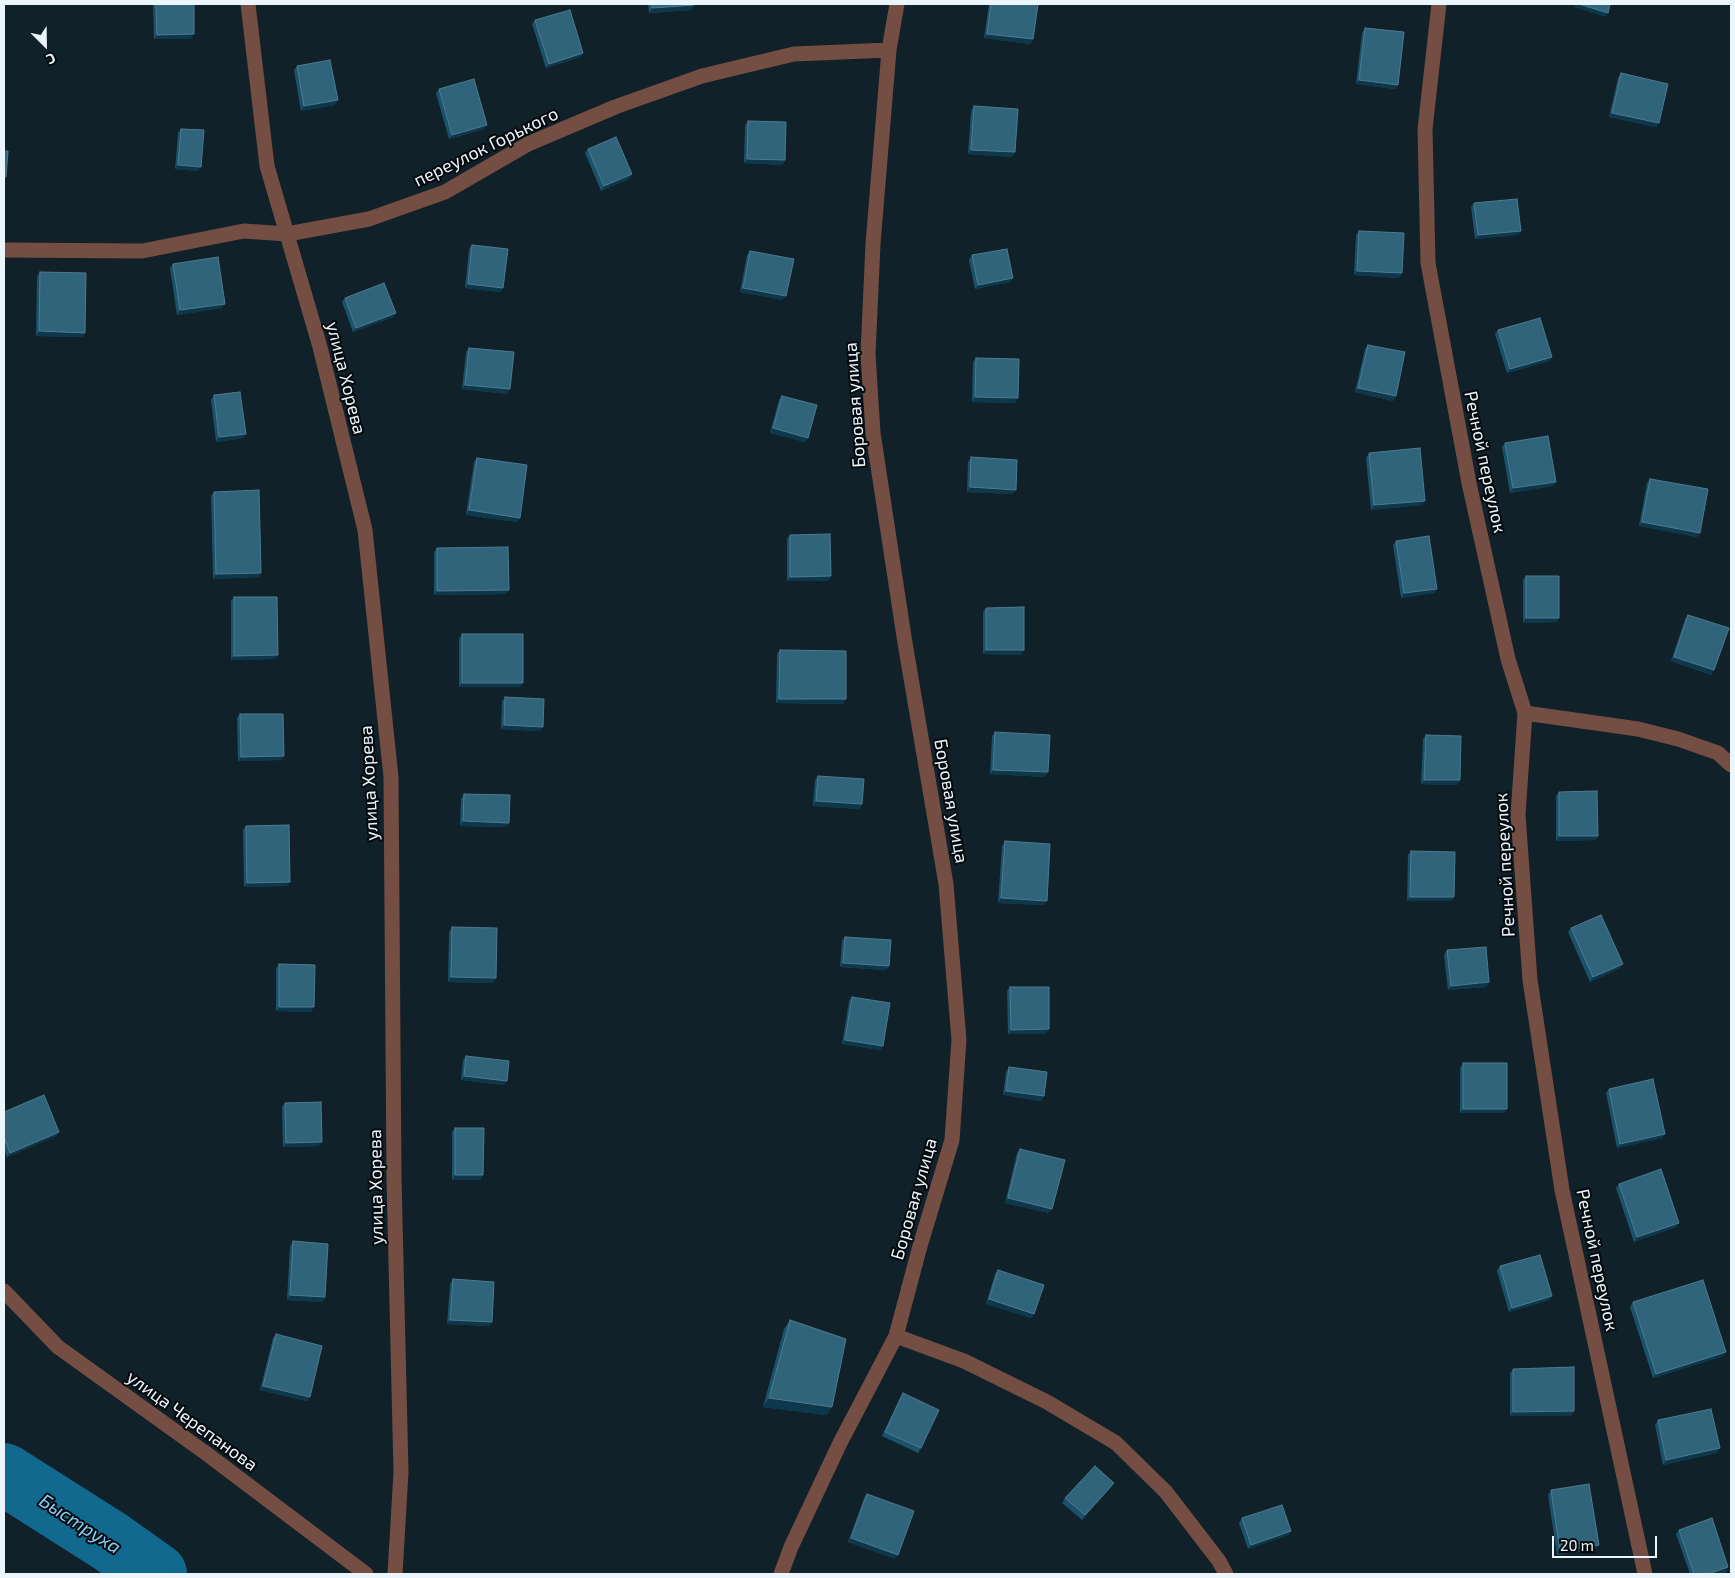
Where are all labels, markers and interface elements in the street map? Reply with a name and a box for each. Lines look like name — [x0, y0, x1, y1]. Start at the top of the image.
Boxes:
north arrow — [20, 20, 70, 70]
text: С — [44, 50, 58, 69]
street label: переулок Горького — [410, 103, 562, 191]
street label: улица Хорева — [322, 319, 370, 437]
street label: Боровая улица — [840, 341, 870, 469]
street label: Речной переулок — [1459, 389, 1511, 535]
street label: улица Хорева — [355, 725, 383, 841]
street label: Боровая улица — [929, 737, 973, 865]
street label: Речной переулок — [1490, 792, 1520, 938]
street label: улица Хорева — [364, 1129, 388, 1245]
street label: Боровая улица — [886, 1136, 942, 1262]
street label: Речной переулок — [1571, 1187, 1623, 1333]
street label: улица Черепанова — [122, 1366, 262, 1476]
water label: Быструха — [35, 1489, 125, 1559]
scale bar — [1555, 1526, 1660, 1558]
text: 20 m — [1560, 1536, 1594, 1554]

